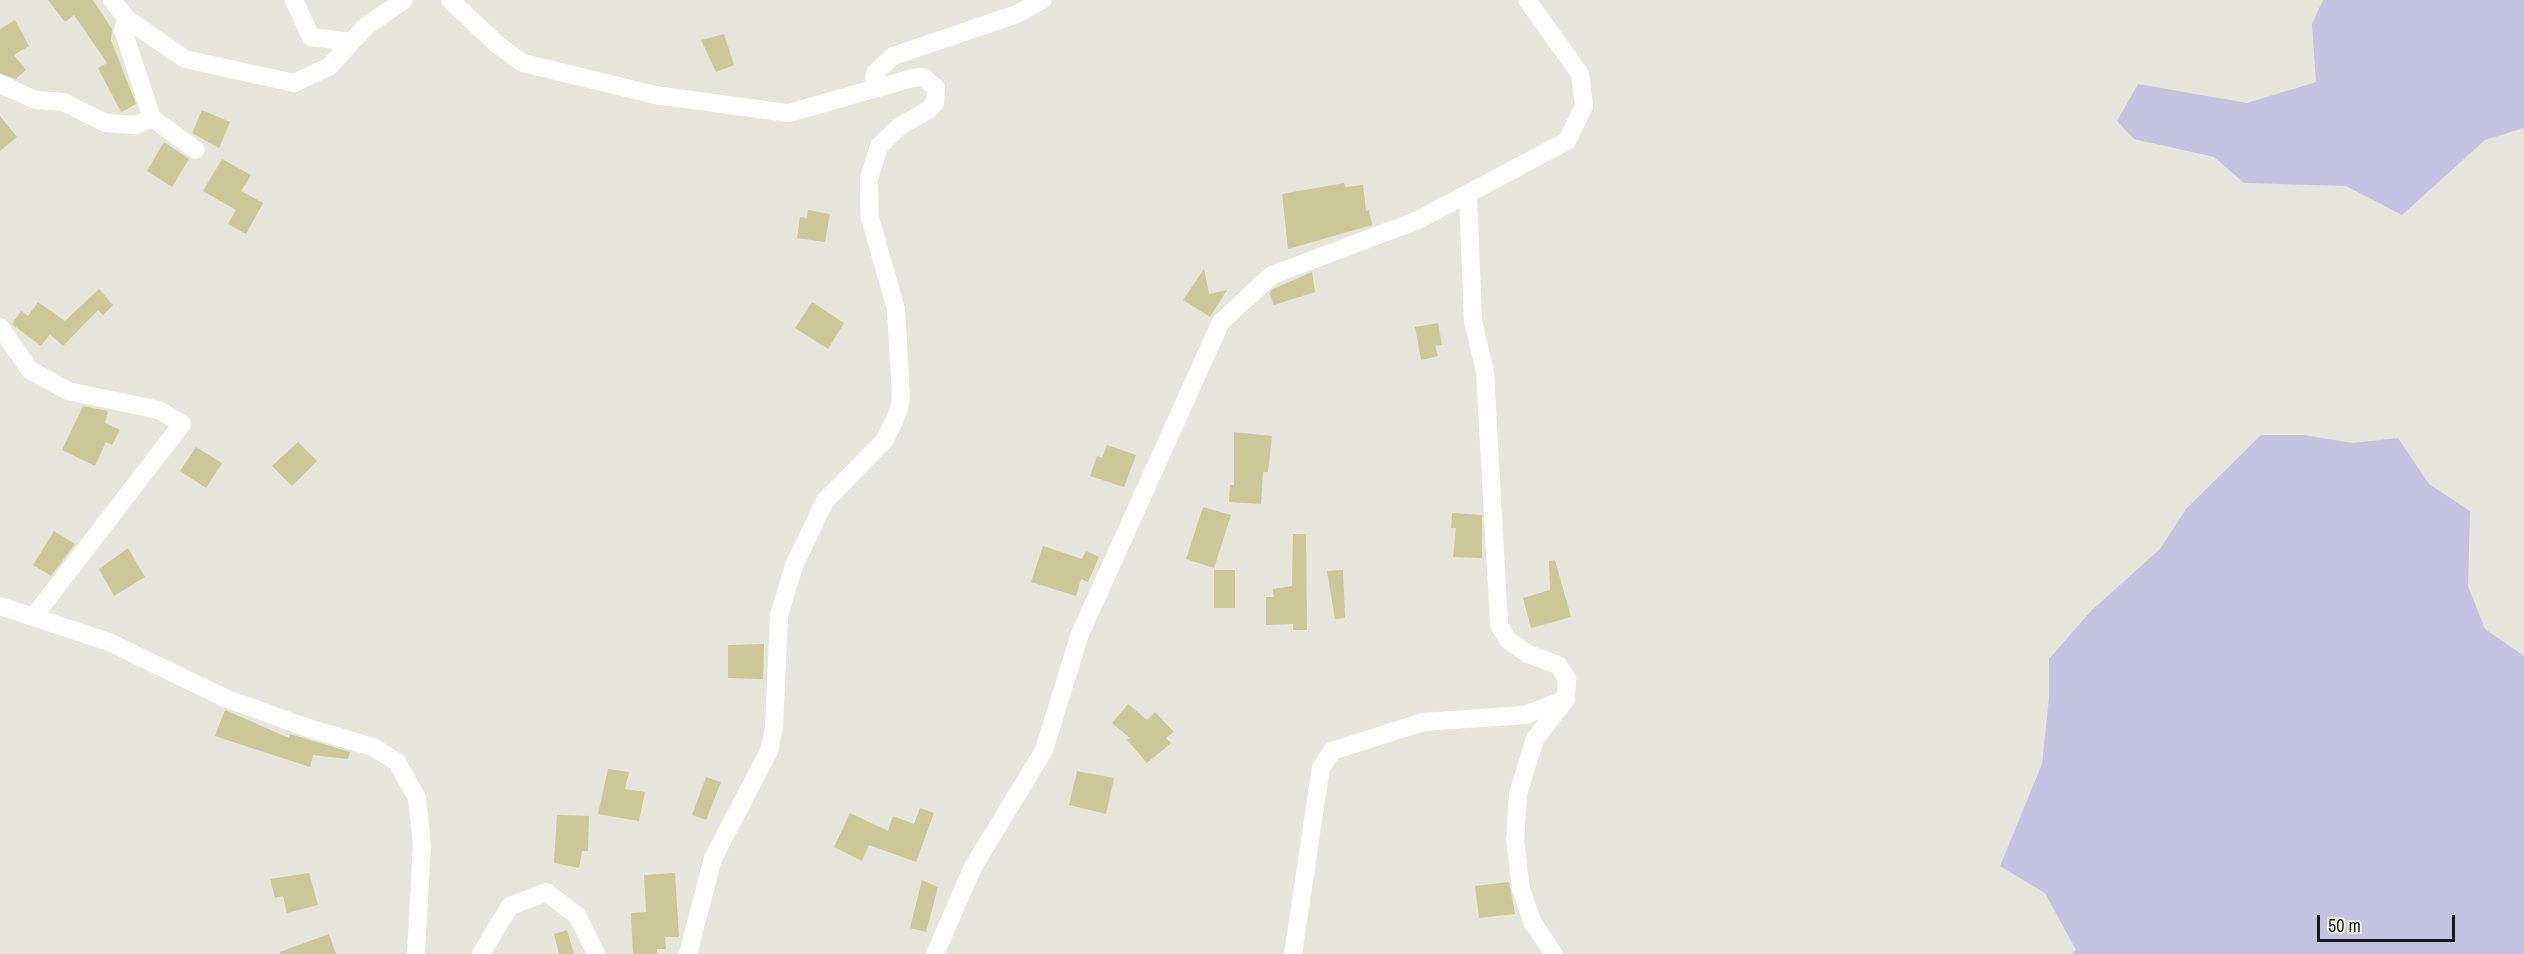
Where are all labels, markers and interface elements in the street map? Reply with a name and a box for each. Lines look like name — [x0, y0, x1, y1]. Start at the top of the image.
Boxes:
scale bar — [2320, 903, 2458, 941]
text: 50 m — [2328, 913, 2361, 938]

